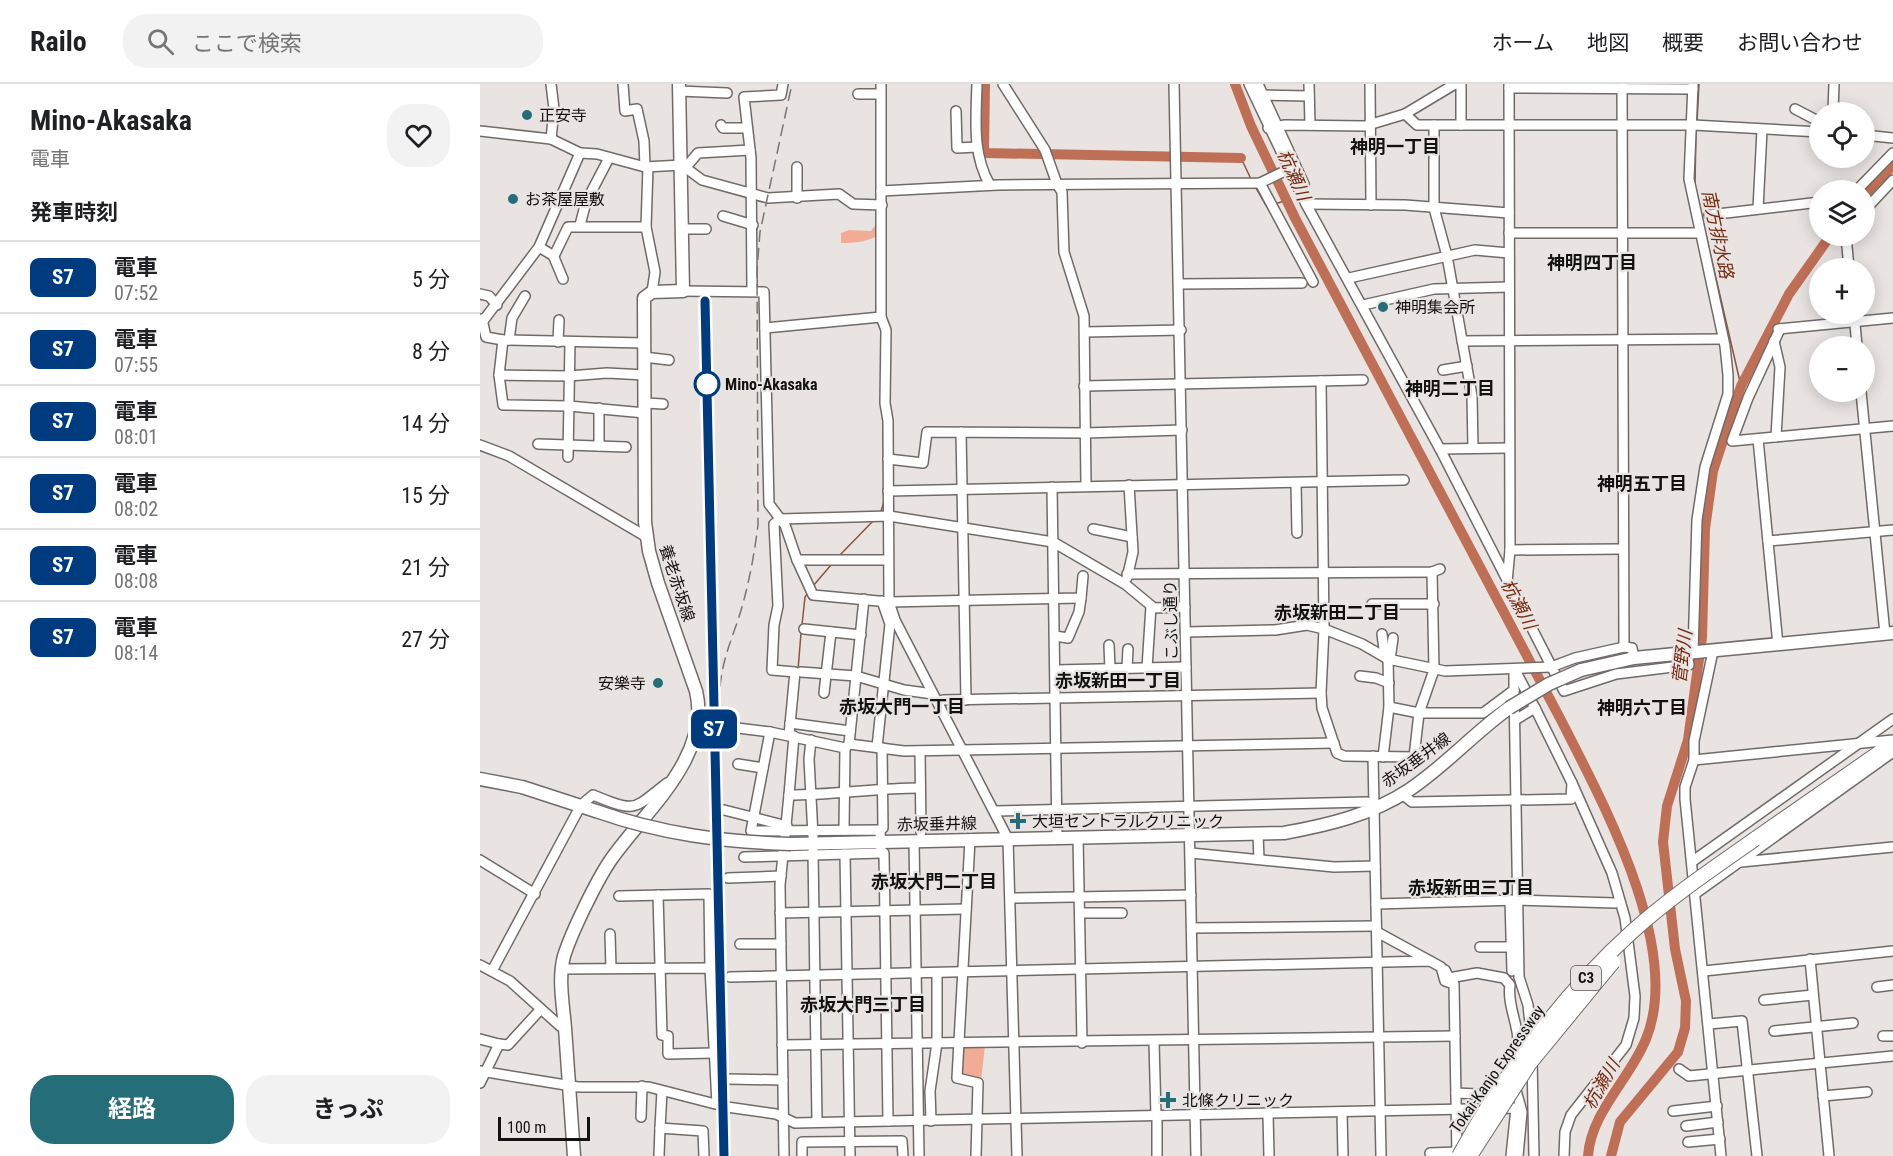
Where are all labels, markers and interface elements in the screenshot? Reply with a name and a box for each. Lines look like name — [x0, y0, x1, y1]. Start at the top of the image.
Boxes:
search box — [123, 14, 543, 68]
text: Railo — [30, 25, 87, 58]
icon: search — [144, 25, 177, 58]
text: ここで検索 — [192, 31, 302, 56]
text: ホーム — [1492, 31, 1554, 55]
text: 地図 — [1587, 31, 1629, 55]
text: 概要 — [1662, 31, 1704, 55]
text: お問い合わせ — [1737, 31, 1863, 55]
map controls — [1809, 102, 1875, 402]
button: locate — [1809, 102, 1875, 168]
text: Mino-Akasaka — [30, 104, 192, 137]
button: heart — [387, 104, 450, 167]
place label: 正安寺 — [539, 106, 587, 125]
marker: 正安寺 — [520, 108, 534, 122]
district label: 神明一丁目 — [1350, 136, 1440, 157]
water label: 杭瀬川 — [1273, 146, 1315, 206]
text: 電車 — [30, 147, 70, 171]
button: layers — [1809, 180, 1875, 246]
water label: 南方排水路 — [1698, 188, 1738, 282]
place label: お茶屋屋敷 — [525, 190, 605, 209]
marker: お茶屋屋敷 — [506, 192, 520, 206]
text: 発車時刻 — [30, 200, 118, 225]
district label: 神明四丁目 — [1547, 252, 1637, 273]
text: 電車 — [114, 255, 158, 280]
button: + — [1809, 258, 1875, 324]
text: S7 — [52, 265, 74, 289]
text: 5 分 — [412, 267, 450, 292]
text: 07:52 — [114, 281, 158, 305]
place label: 神明集会所 — [1395, 298, 1475, 317]
marker: 神明集会所 — [1376, 300, 1390, 314]
text: 電車 — [114, 327, 158, 352]
button: − — [1809, 336, 1875, 402]
text: S7 — [52, 337, 74, 361]
text: 8 分 — [412, 339, 450, 364]
text: 07:55 — [114, 353, 158, 377]
marker: Mino-Akasaka — [694, 371, 720, 397]
place label: Mino-Akasaka — [725, 375, 818, 394]
district label: 神明二丁目 — [1405, 378, 1495, 399]
text: 電車 — [114, 399, 158, 424]
text: S7 — [52, 409, 74, 433]
text: 14 分 — [401, 411, 450, 436]
text: 08:01 — [114, 425, 158, 449]
text: 電車 — [114, 471, 158, 496]
district label: 神明五丁目 — [1597, 473, 1687, 494]
text: S7 — [52, 481, 74, 505]
text: 15 分 — [401, 483, 450, 508]
text: 08:02 — [114, 497, 158, 521]
street label: 養老赤坂線 — [656, 542, 698, 624]
text: 電車 — [114, 543, 158, 568]
text: S7 — [52, 553, 74, 577]
text: 21 分 — [401, 555, 450, 580]
text: 08:08 — [114, 569, 158, 593]
water label: 杭瀬川 — [1497, 575, 1542, 635]
street label: こぶし通り — [1161, 580, 1181, 660]
district label: 赤坂新田二丁目 — [1274, 602, 1400, 623]
text: 電車 — [114, 615, 158, 640]
text: S7 — [52, 625, 74, 649]
text: 27 分 — [401, 627, 450, 652]
water label: 菅野川 — [1668, 627, 1696, 685]
text: 08:14 — [114, 641, 158, 665]
district label: 赤坂新田一丁目 — [1055, 670, 1181, 691]
place label: 安樂寺 — [598, 674, 646, 693]
marker: 安樂寺 — [651, 676, 665, 690]
district label: 赤坂大門一丁目 — [839, 696, 965, 717]
district label: 神明六丁目 — [1597, 697, 1687, 718]
line badge: S7 — [687, 710, 741, 748]
text: S7 — [703, 717, 725, 741]
street label: 赤坂垂井線 — [1378, 729, 1454, 791]
marker: 大垣セントラルクリニック — [1009, 812, 1027, 830]
place label: 大垣セントラルクリニック — [1032, 812, 1224, 831]
street label: 赤坂垂井線 — [897, 814, 977, 834]
district label: 赤坂大門二丁目 — [871, 871, 997, 892]
district label: 赤坂新田三丁目 — [1408, 877, 1534, 898]
road number: C3 — [1571, 966, 1601, 990]
district label: 赤坂大門三丁目 — [800, 994, 926, 1015]
street label: Tokai-Kanjo Expressway — [1446, 1001, 1549, 1137]
water label: 杭瀬川 — [1578, 1054, 1625, 1113]
button: 経路 — [30, 1075, 234, 1144]
button: きっぷ — [246, 1075, 450, 1144]
marker: 北條クリニック — [1159, 1091, 1177, 1109]
place label: 北條クリニック — [1182, 1091, 1294, 1110]
scale bar — [498, 1114, 590, 1142]
text: 100 m — [507, 1118, 546, 1137]

